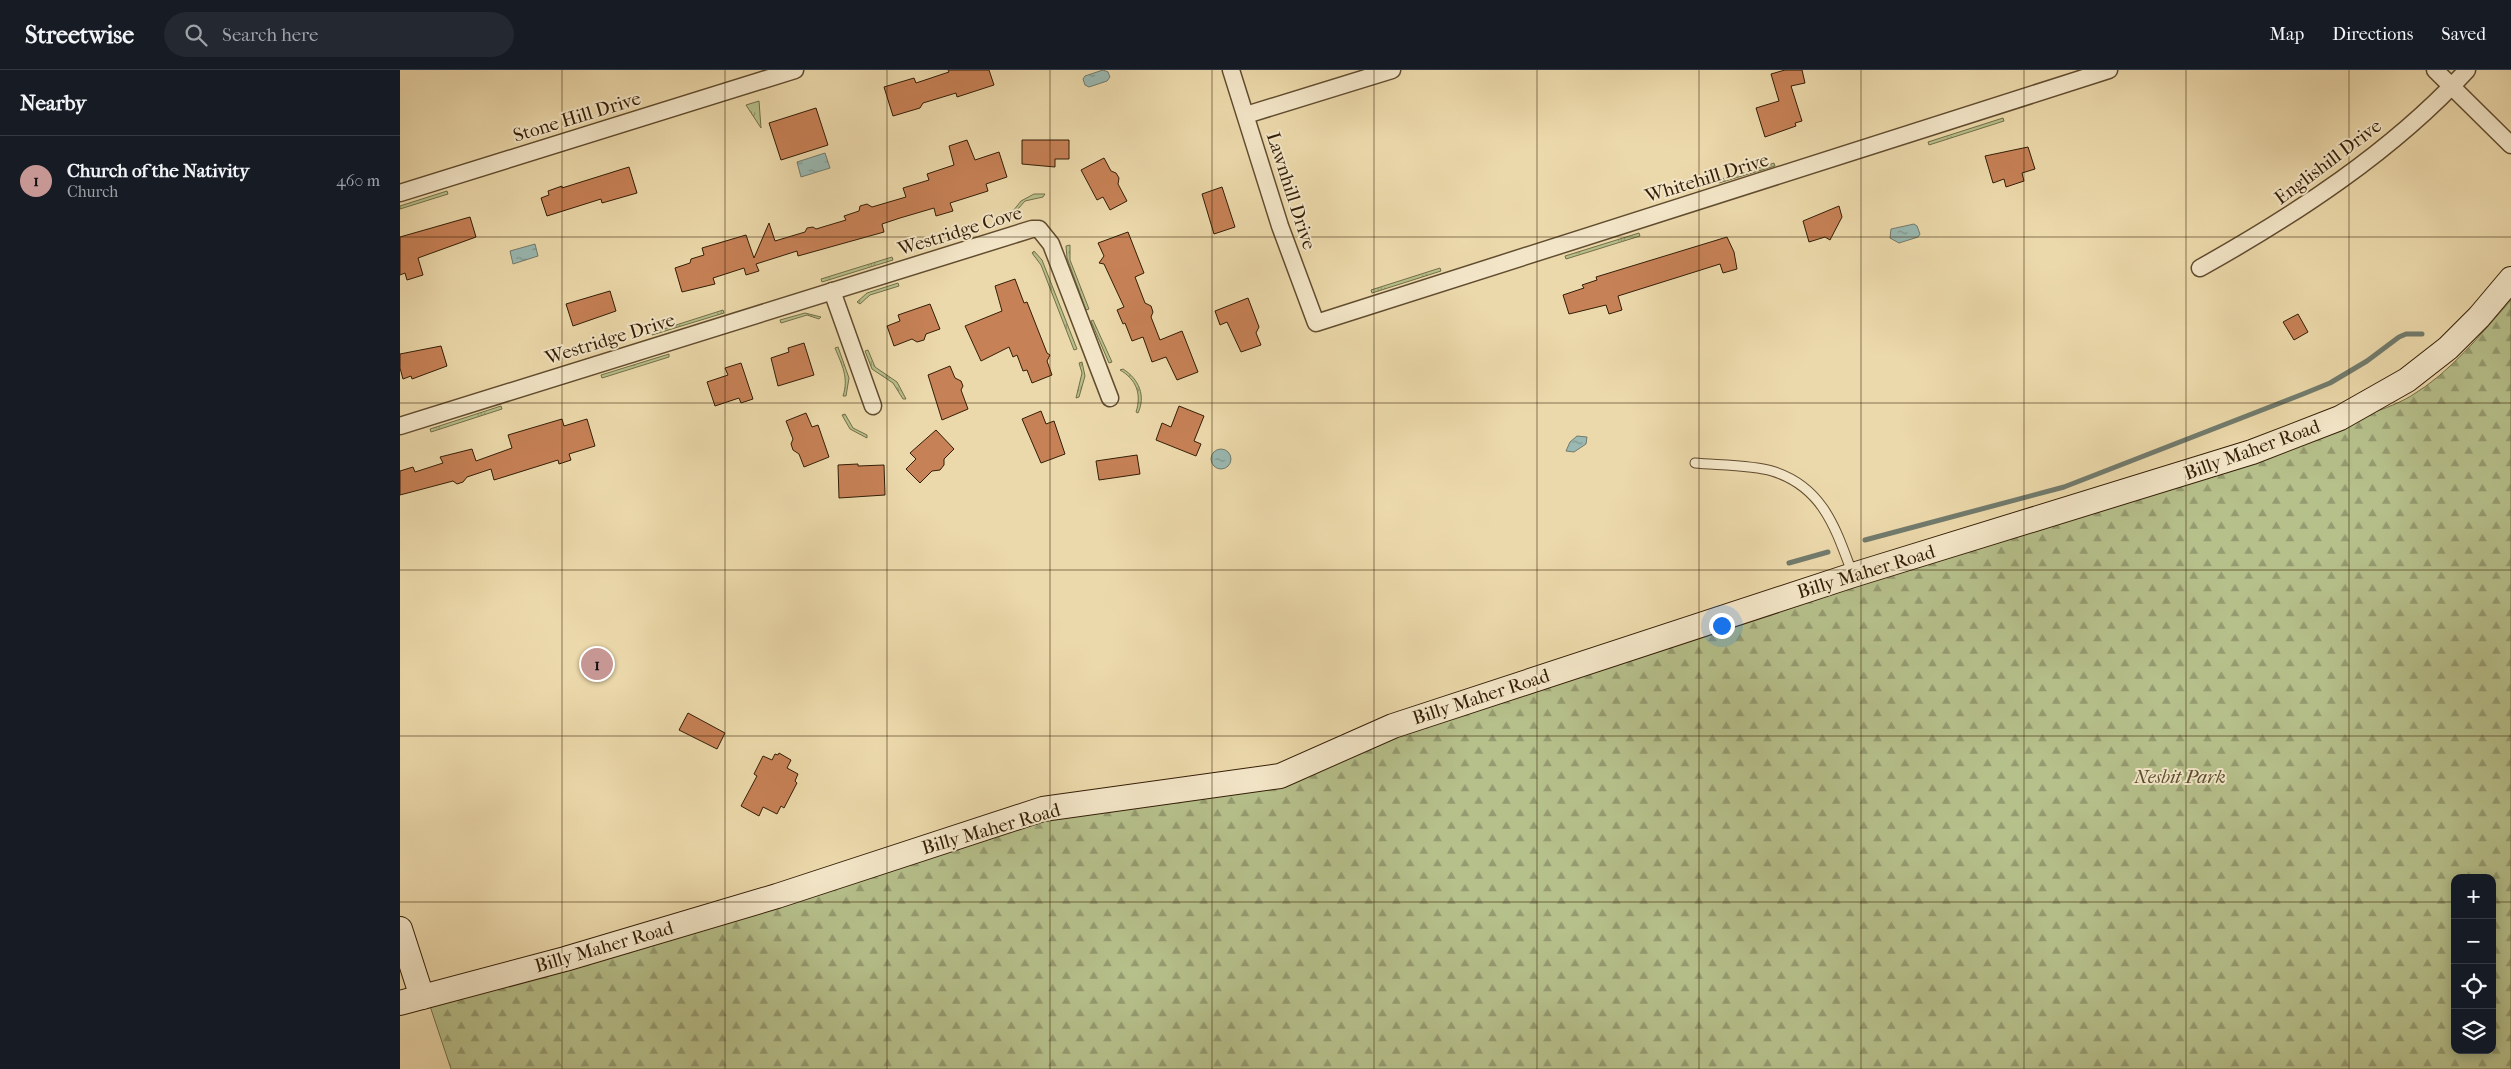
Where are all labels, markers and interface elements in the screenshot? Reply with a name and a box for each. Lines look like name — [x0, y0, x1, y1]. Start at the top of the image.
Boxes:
search box — [164, 12, 514, 57]
text: Streetwise — [25, 21, 134, 49]
icon: search — [182, 21, 210, 49]
text: Search here — [222, 24, 318, 46]
text: Map — [2270, 24, 2304, 45]
text: Directions — [2332, 24, 2413, 45]
text: Saved — [2441, 24, 2486, 45]
street label: Stone Hill Drive — [511, 87, 643, 147]
text: Nearby — [20, 91, 86, 115]
street label: Englishill Drive — [2270, 115, 2386, 209]
street label: Lawnhill Drive — [1262, 129, 1320, 253]
street label: Whitehill Drive — [1642, 149, 1772, 208]
text: Church of the Nativity — [67, 160, 249, 182]
text: 1 — [33, 171, 39, 190]
text: 460 m — [336, 171, 380, 190]
text: Church — [67, 182, 118, 201]
street label: Westridge Cove — [894, 202, 1025, 261]
street label: Westridge Drive — [542, 309, 678, 369]
street label: Billy Maher Road — [2181, 415, 2324, 485]
street label: Billy Maher Road — [1794, 540, 1938, 603]
your location — [1709, 613, 1735, 639]
pin: 1 — [581, 645, 613, 683]
street label: Billy Maher Road — [1410, 664, 1553, 730]
park label: Nesbit Park — [2133, 766, 2226, 788]
street label: Billy Maher Road — [919, 799, 1063, 859]
map controls — [2451, 874, 2496, 1054]
button: + — [2451, 874, 2496, 919]
street label: Billy Maher Road — [532, 917, 676, 977]
button: − — [2451, 919, 2496, 964]
button: locate — [2451, 964, 2496, 1009]
button: layers — [2451, 1009, 2496, 1054]

